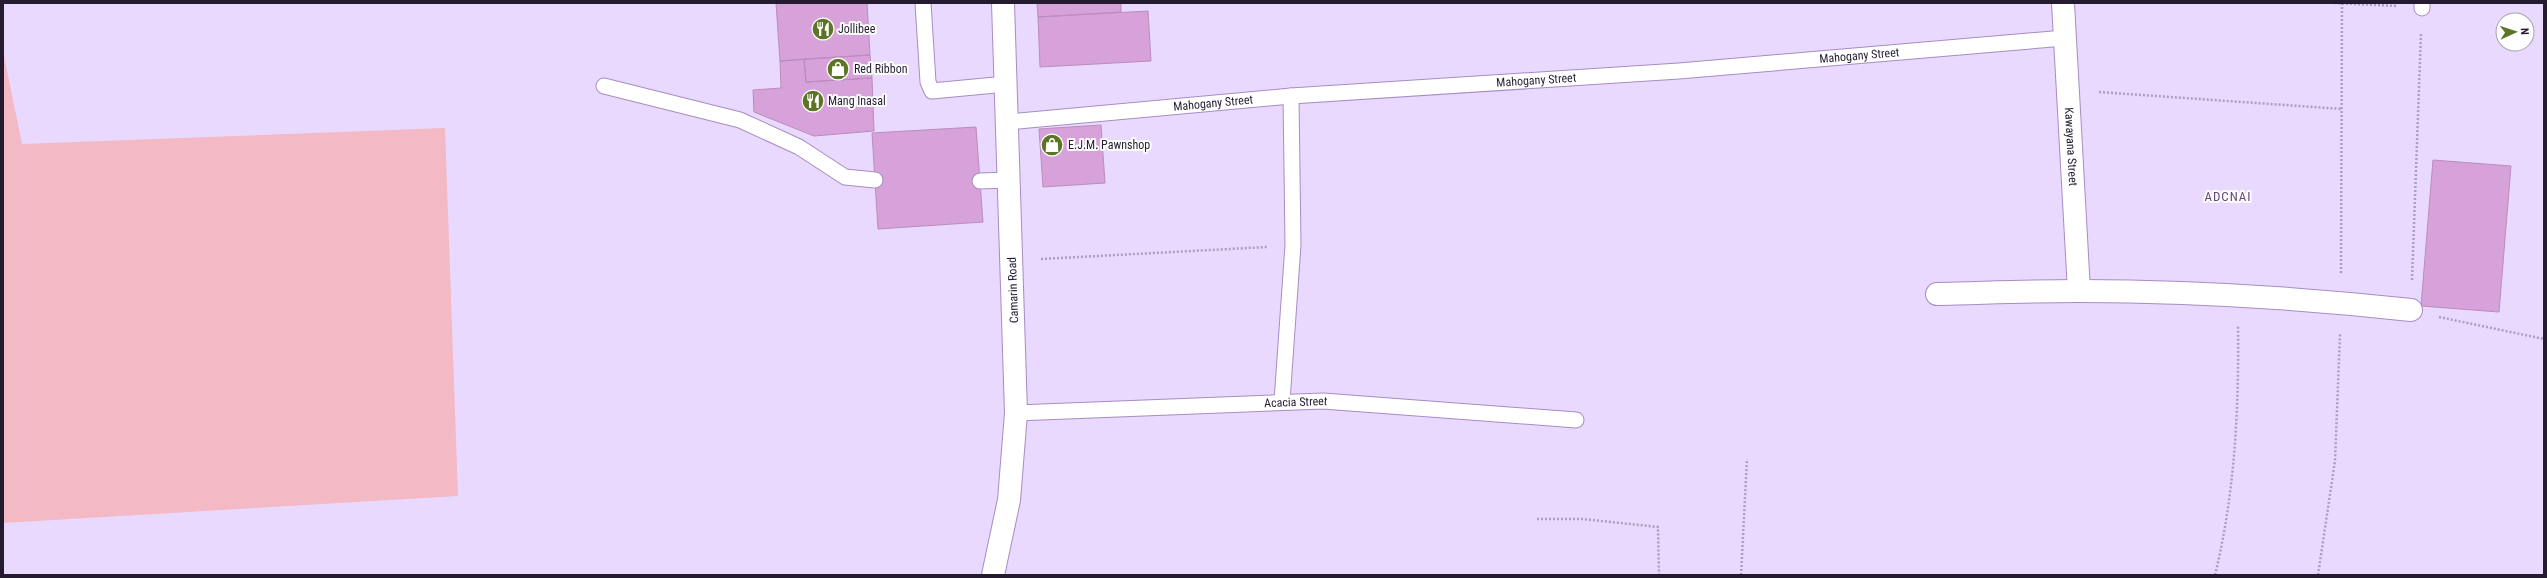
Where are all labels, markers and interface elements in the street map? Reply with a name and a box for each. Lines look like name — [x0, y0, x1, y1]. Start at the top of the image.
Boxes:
north arrow — [2495, 12, 2535, 52]
restaurant icon: Jollibee — [810, 16, 836, 42]
place label: Jollibee — [838, 22, 876, 36]
text: N — [2518, 28, 2531, 35]
street label: Mahogany Street — [1819, 45, 1900, 66]
shop icon: Red Ribbon — [825, 56, 851, 82]
place label: Red Ribbon — [854, 62, 908, 76]
street label: Mahogany Street — [1496, 71, 1577, 90]
restaurant icon: Mang Inasal — [800, 88, 826, 114]
street label: Mahogany Street — [1173, 92, 1254, 114]
place label: Mang Inasal — [828, 94, 886, 108]
street label: Kawayana Street — [2062, 107, 2080, 187]
shop icon: E.J.M. Pawnshop — [1039, 132, 1065, 158]
place label: E.J.M. Pawnshop — [1068, 138, 1150, 152]
district label: ADCNAI — [2204, 189, 2252, 204]
street label: Camarin Road — [1005, 257, 1021, 323]
street label: Acacia Street — [1264, 394, 1328, 410]

